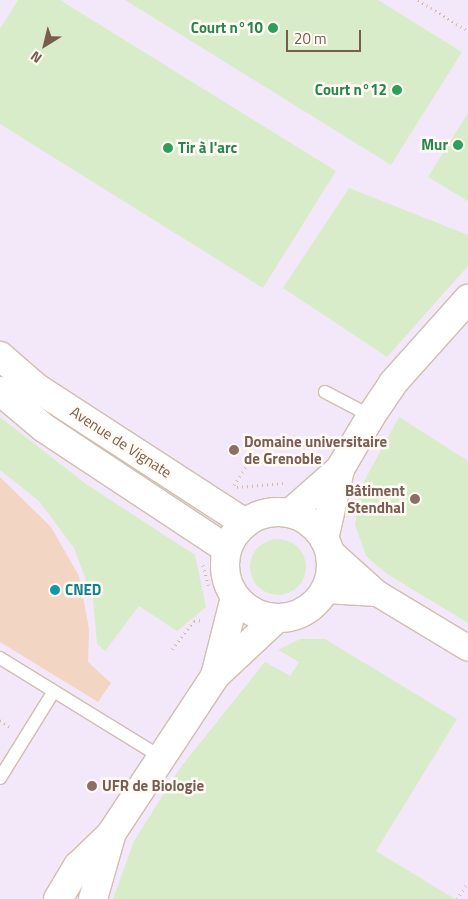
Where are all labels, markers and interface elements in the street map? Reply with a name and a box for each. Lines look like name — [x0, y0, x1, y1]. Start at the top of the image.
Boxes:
place label: Court n°10 — [191, 19, 263, 37]
north arrow — [20, 20, 70, 70]
scale bar — [288, 20, 363, 52]
marker: Court n°10 — [267, 22, 279, 34]
text: 20 m — [294, 27, 327, 50]
text: N — [26, 46, 46, 69]
place label: Court n°12 — [315, 81, 387, 99]
marker: Court n°12 — [391, 84, 403, 96]
place label: Mur — [421, 136, 448, 154]
place label: Tir à l'arc — [178, 139, 237, 157]
marker: Mur — [452, 139, 464, 151]
marker: Tir à l'arc — [162, 142, 174, 154]
street label: Avenue de Vignate — [67, 403, 175, 481]
place label: Domaine universitaire de Grenoble — [244, 432, 387, 467]
marker: Domaine universitaire de Grenoble — [228, 444, 240, 456]
place label: Bâtiment Stendhal — [345, 481, 405, 516]
marker: Bâtiment Stendhal — [409, 493, 421, 505]
place label: CNED — [65, 581, 101, 599]
marker: CNED — [49, 584, 61, 596]
place label: UFR de Biologie — [102, 777, 204, 795]
marker: UFR de Biologie — [86, 780, 98, 792]

